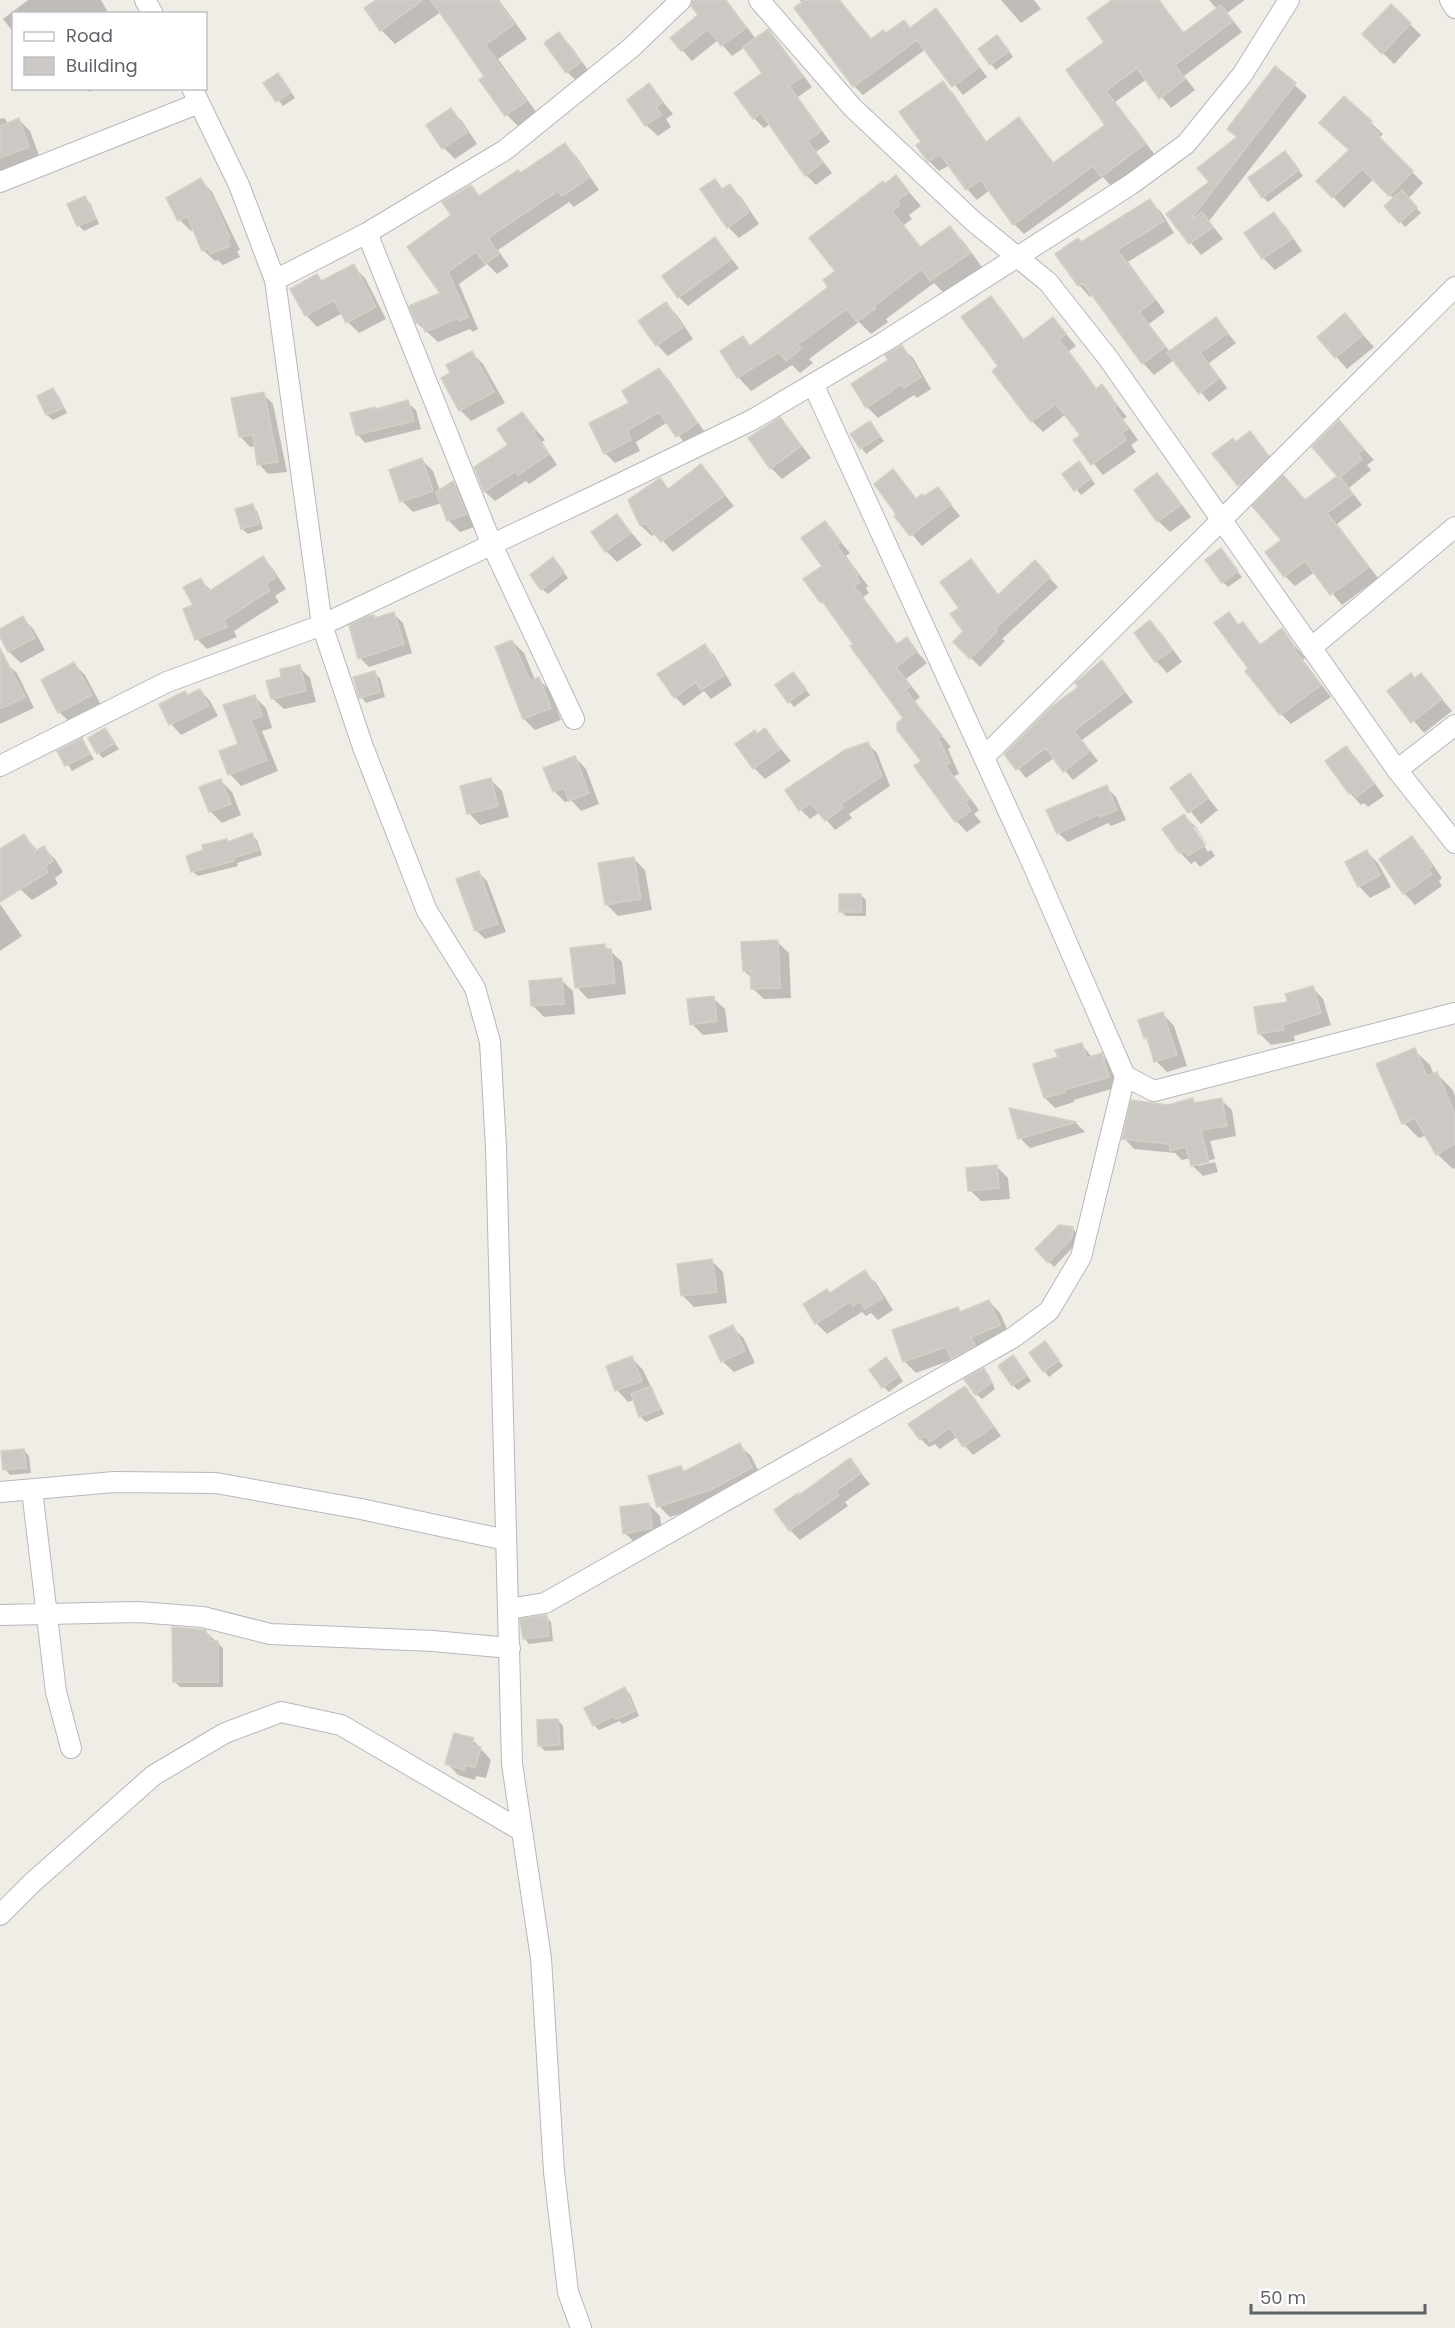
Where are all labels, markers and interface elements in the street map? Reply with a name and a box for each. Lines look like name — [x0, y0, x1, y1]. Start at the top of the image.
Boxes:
legend — [12, 12, 207, 90]
text: Road — [66, 23, 113, 48]
text: Building — [66, 53, 138, 78]
scale bar — [1251, 2277, 1425, 2315]
text: 50 m — [1260, 2285, 1306, 2310]

